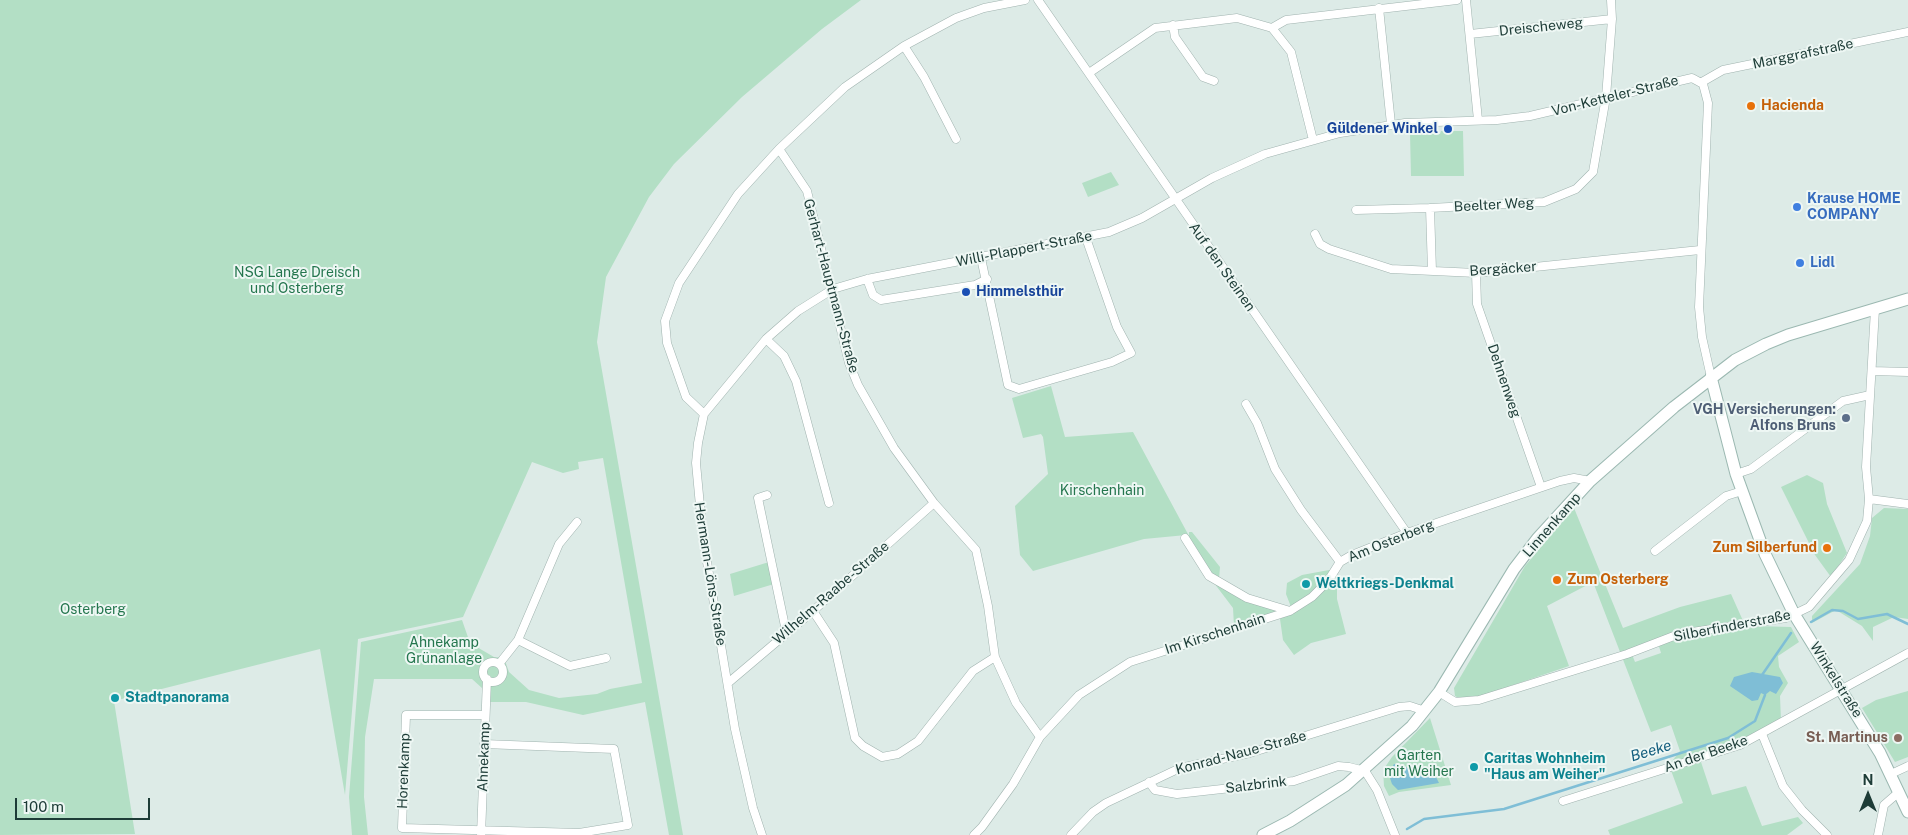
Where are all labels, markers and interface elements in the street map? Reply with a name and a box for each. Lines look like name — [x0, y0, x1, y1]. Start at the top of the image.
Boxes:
street label: Dreischeweg — [1498, 14, 1584, 40]
street label: Marggrafstraße — [1751, 35, 1855, 73]
street label: Von-Ketteler-Straße — [1550, 72, 1680, 120]
place label: Hacienda — [1761, 98, 1824, 114]
marker: Hacienda — [1745, 100, 1757, 112]
place label: Güldener Winkel — [1327, 121, 1438, 137]
marker: Güldener Winkel — [1442, 123, 1454, 135]
place label: Krause HOME COMPANY — [1807, 191, 1901, 223]
street label: Beelter Weg — [1453, 195, 1535, 215]
street label: Gerhart-Hauptmann-Straße — [800, 197, 862, 375]
marker: Krause HOME COMPANY — [1791, 201, 1803, 213]
street label: Auf den Steinen — [1185, 219, 1259, 315]
street label: Willi-Plappert-Straße — [955, 228, 1093, 270]
place label: Lidl — [1810, 255, 1835, 271]
marker: Lidl — [1794, 257, 1806, 269]
street label: Bergäcker — [1469, 258, 1537, 280]
park label: NSG Lange Dreisch und Osterberg — [234, 265, 360, 298]
place label: Himmelsthür — [976, 284, 1064, 300]
marker: Himmelsthür — [960, 286, 972, 298]
street label: Dehnenweg — [1484, 342, 1524, 420]
place label: VGH Versicherungen: Alfons Bruns — [1693, 402, 1836, 434]
marker: VGH Versicherungen: Alfons Bruns — [1840, 412, 1852, 424]
park label: Kirschenhain — [1060, 483, 1144, 499]
street label: Linnenkamp — [1520, 489, 1584, 561]
street label: Hermann-Löns-Straße — [690, 501, 730, 647]
street label: Am Osterberg — [1345, 516, 1437, 566]
street label: Wilhelm-Raabe-Straße — [769, 538, 893, 648]
place label: Zum Silberfund — [1712, 540, 1817, 556]
marker: Zum Silberfund — [1821, 542, 1833, 554]
place label: Zum Osterberg — [1567, 572, 1669, 588]
marker: Zum Osterberg — [1551, 574, 1563, 586]
place label: Weltkriegs-Denkmal — [1316, 576, 1454, 592]
marker: Weltkriegs-Denkmal — [1300, 578, 1312, 590]
park label: Osterberg — [60, 602, 126, 618]
street label: Silberfinderstraße — [1672, 606, 1792, 646]
street label: Im Kirschenhain — [1163, 610, 1267, 658]
park label: Ahnekamp Grünanlage — [406, 635, 482, 668]
street label: Winkelstraße — [1806, 639, 1866, 721]
place label: Stadtpanorama — [125, 690, 229, 706]
marker: Stadtpanorama — [109, 692, 121, 704]
street label: Ahnekamp — [474, 722, 494, 792]
street label: Konrad-Naue-Straße — [1174, 727, 1308, 779]
place label: St. Martinus — [1806, 730, 1888, 746]
street label: An der Beeke — [1662, 732, 1750, 776]
marker: St. Martinus — [1892, 732, 1904, 744]
street label: Horenkamp — [394, 733, 414, 809]
water label: Beeke — [1628, 736, 1674, 766]
park label: Garten mit Weiher — [1384, 748, 1454, 780]
place label: Caritas Wohnheim "Haus am Weiher" — [1484, 751, 1606, 784]
marker: Caritas Wohnheim "Haus am Weiher" — [1468, 761, 1480, 773]
north arrow — [1843, 770, 1893, 820]
text: N — [1863, 772, 1873, 788]
street label: Salzbrink — [1224, 773, 1288, 797]
scale bar — [18, 788, 152, 820]
text: 100 m — [23, 798, 64, 815]

